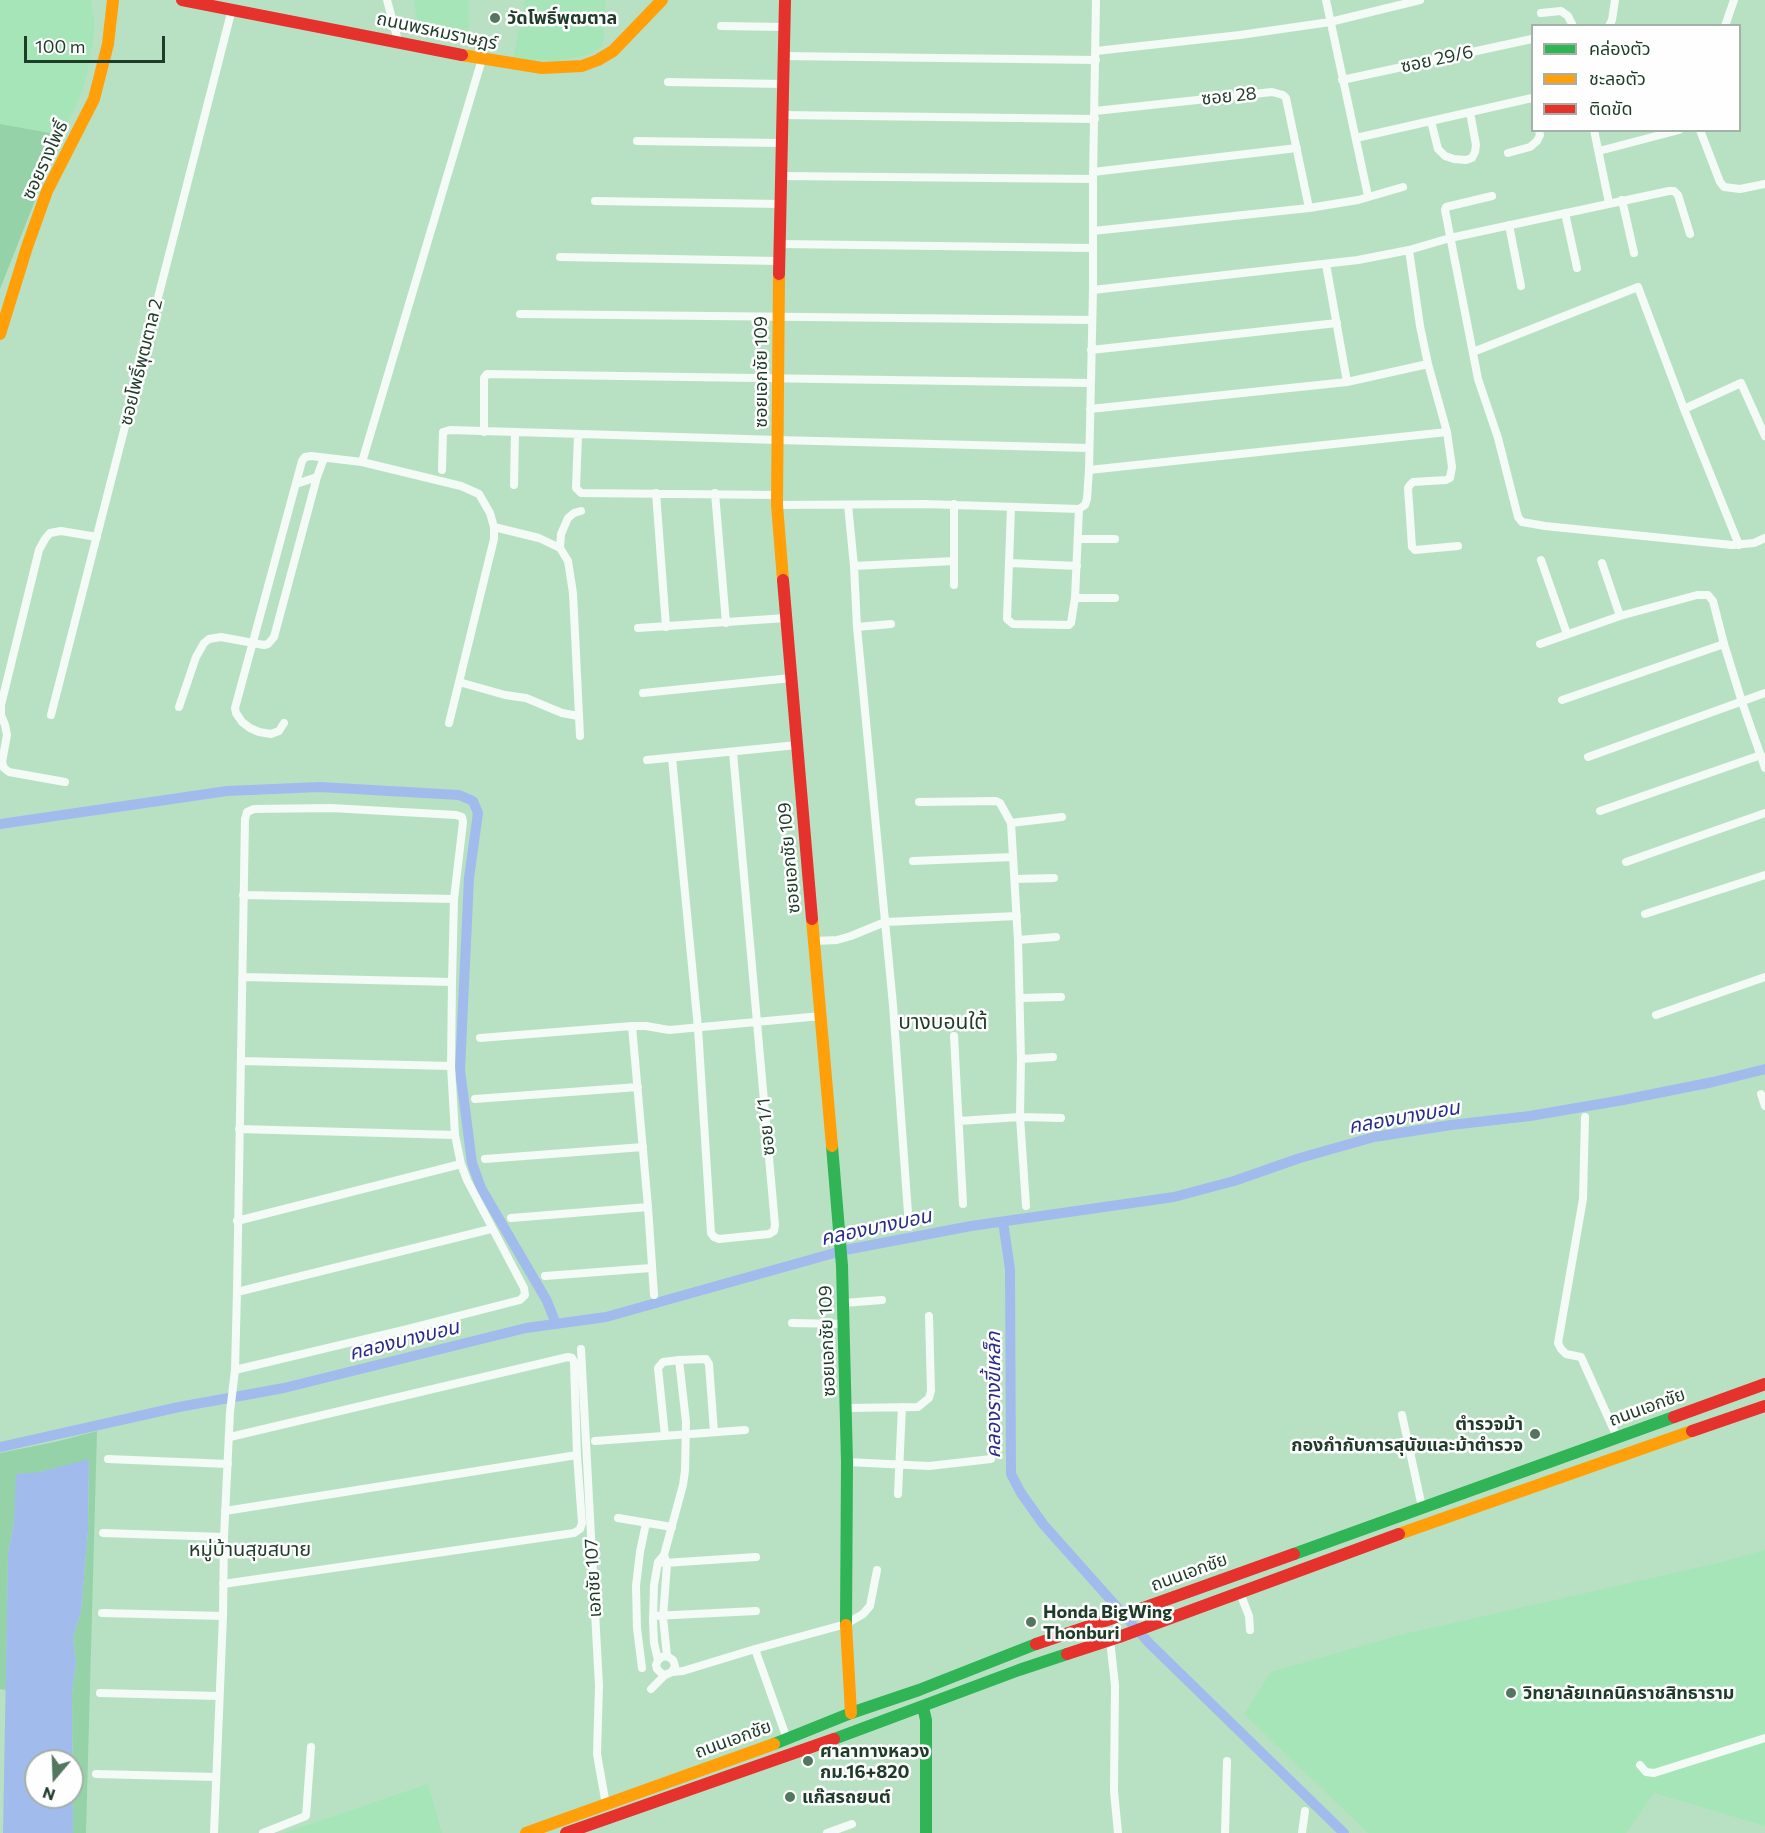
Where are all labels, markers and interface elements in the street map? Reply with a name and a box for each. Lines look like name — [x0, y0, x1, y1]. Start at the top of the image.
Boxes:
place label: วัดโพธิ์พุฒตาล — [507, 7, 617, 29]
street label: ถนนพรหมราษฎร์ — [375, 8, 499, 54]
marker: วัดโพธิ์พุฒตาล — [488, 11, 502, 25]
scale bar — [27, 24, 168, 62]
legend — [1531, 24, 1741, 132]
text: 100 m — [35, 35, 85, 57]
text: คล่องตัว — [1589, 37, 1651, 59]
street label: ซอย 29/6 — [1399, 41, 1475, 77]
text: ชะลอตัว — [1589, 67, 1646, 89]
street label: ซอย 28 — [1200, 82, 1258, 110]
text: ติดขัด — [1589, 97, 1632, 119]
street label: ซอยรางโพธิ์ — [17, 117, 73, 203]
street label: ซอยโพธิ์พุฒตาล 2 — [115, 296, 167, 428]
street label: ซอยเอกชัย 109 — [750, 316, 772, 428]
street label: ซอยเอกชัย 109 — [773, 801, 805, 915]
district label: บางบอนใต้ — [898, 1009, 988, 1035]
water label: คลองบางบอน — [1346, 1095, 1462, 1139]
street label: ซอย 1/1 — [753, 1097, 779, 1157]
water label: คลองบางบอน — [818, 1204, 934, 1250]
street label: ซอยเอกชัย 109 — [814, 1285, 840, 1397]
water label: คลองบางบอน — [346, 1315, 462, 1365]
water label: คลองรางขี้เหล็ก — [981, 1332, 1005, 1458]
street label: ถนนเอกชัย — [1606, 1383, 1688, 1431]
place label: ตำรวจม้า กองกำกับการสุนัขและม้าตำรวจ — [1291, 1413, 1523, 1456]
marker: ตำรวจม้า กองกำกับการสุนัขและม้าตำรวจ — [1528, 1427, 1542, 1441]
district label: หมู่บ้านสุขสบาย — [189, 1537, 311, 1561]
street label: เอกชัย 107 — [580, 1538, 606, 1618]
street label: ถนนเอกชัย — [1148, 1548, 1230, 1596]
place label: Honda BigWing Thonburi — [1043, 1601, 1172, 1644]
marker: Honda BigWing Thonburi — [1024, 1615, 1038, 1629]
place label: วิทยาลัยเทคนิคราชสิทธาราม — [1523, 1682, 1734, 1704]
marker: วิทยาลัยเทคนิคราชสิทธาราม — [1504, 1686, 1518, 1700]
street label: ถนนเอกชัย — [692, 1715, 774, 1763]
place label: ศาลาทางหลวง กม.16+820 — [820, 1740, 930, 1782]
north arrow — [24, 1749, 84, 1809]
marker: ศาลาทางหลวง กม.16+820 — [801, 1754, 815, 1768]
text: N — [40, 1784, 57, 1806]
place label: แก๊สรถยนต์ — [802, 1786, 891, 1808]
marker: แก๊สรถยนต์ — [783, 1790, 797, 1804]

